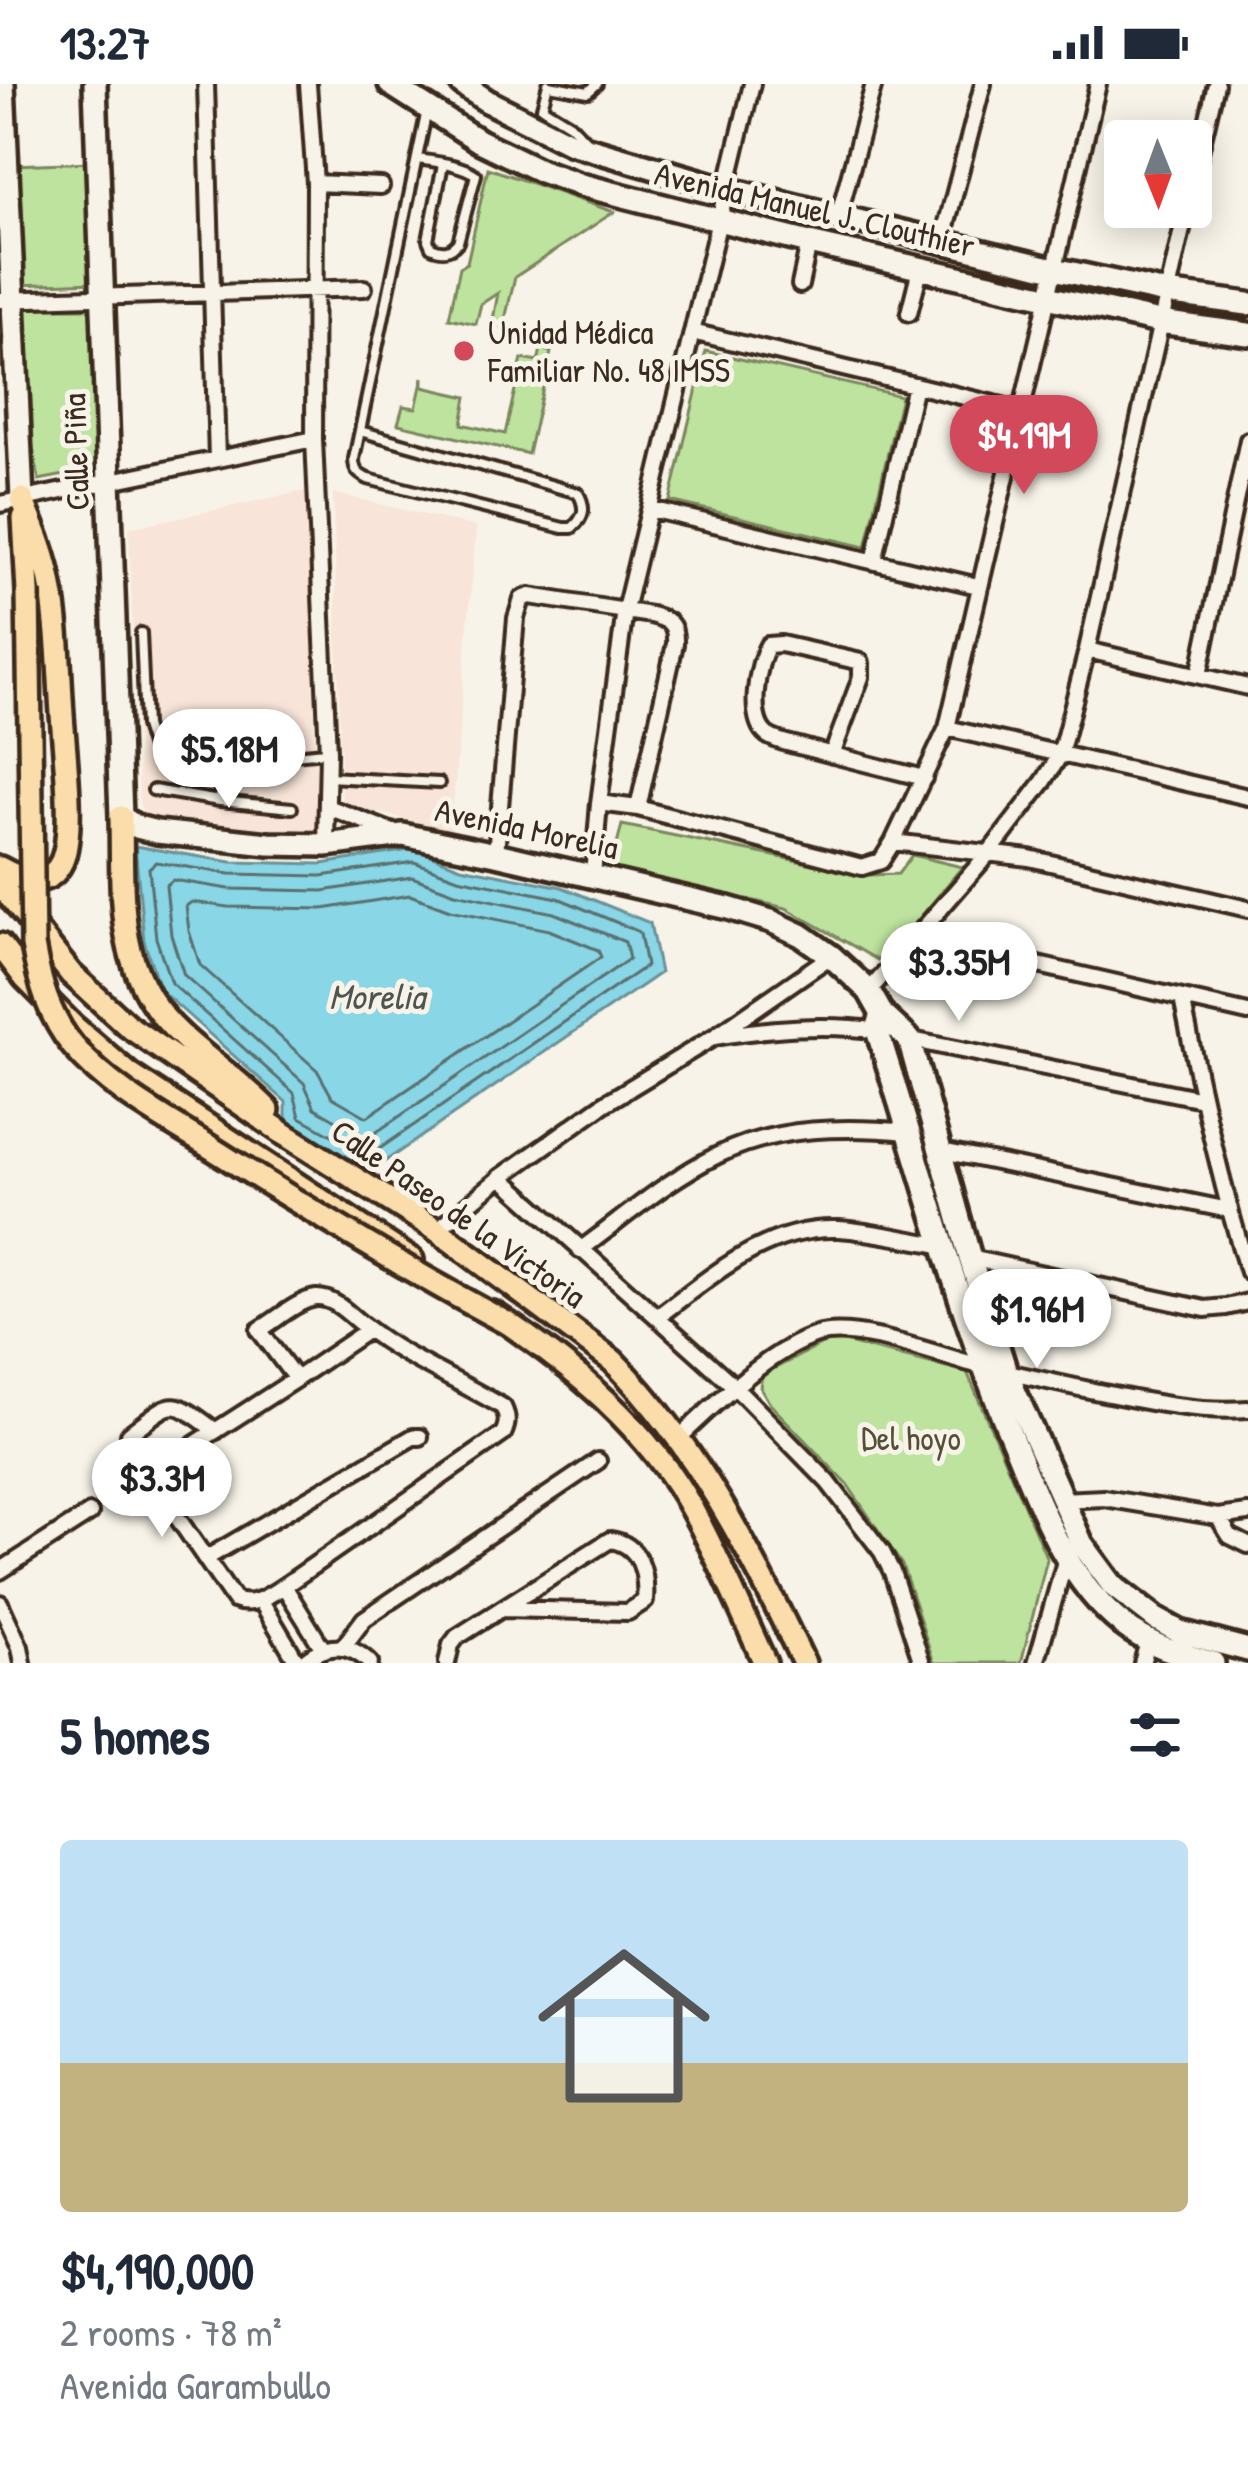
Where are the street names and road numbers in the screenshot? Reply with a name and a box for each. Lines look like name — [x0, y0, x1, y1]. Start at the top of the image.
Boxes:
street label: Avenida Manuel J. Clouthier — [651, 151, 980, 267]
street label: Calle Piña — [51, 393, 99, 511]
street label: Avenida Morelia — [431, 787, 623, 869]
street label: Calle Paseo de la Victoria — [323, 1109, 595, 1317]

